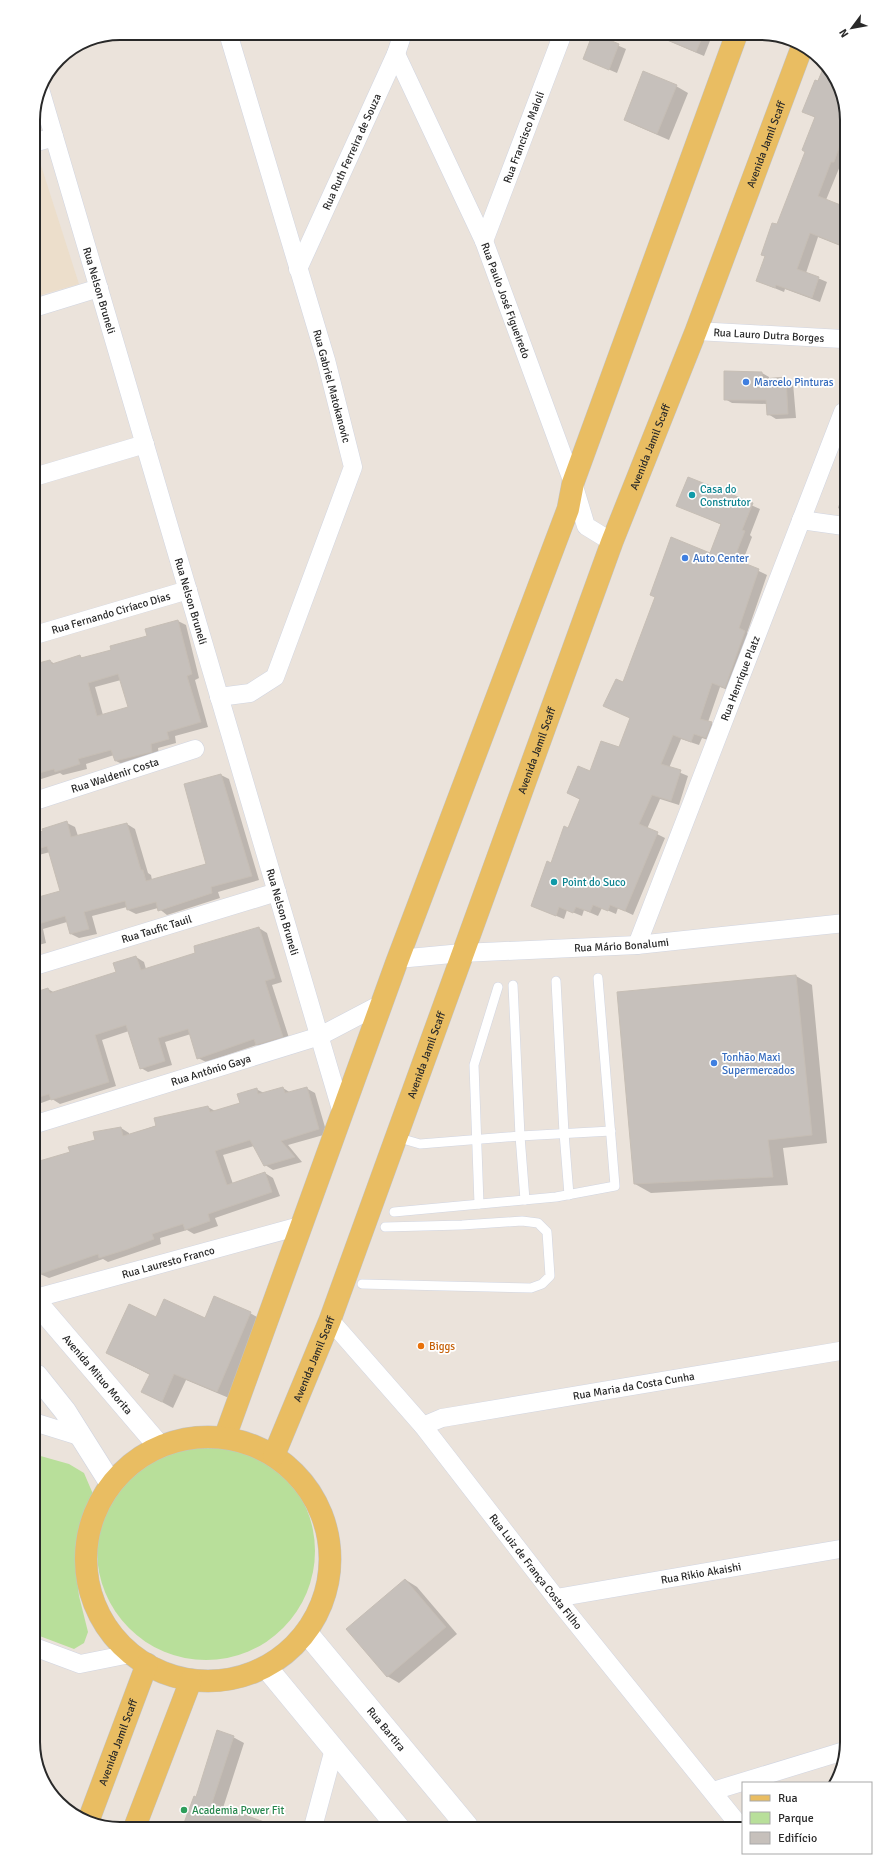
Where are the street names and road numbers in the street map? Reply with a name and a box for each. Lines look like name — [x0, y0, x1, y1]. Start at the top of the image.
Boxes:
street label: Rua Francisco Maioli — [501, 90, 547, 185]
street label: Rua Ruth Ferreira de Souza — [320, 91, 384, 212]
street label: Avenida Jamil Scaff — [744, 99, 789, 190]
street label: Rua Paulo José Figueiredo — [478, 241, 533, 361]
street label: Rua Nelson Bruneli — [80, 246, 118, 336]
street label: Rua Lauro Dutra Borges — [713, 326, 825, 345]
street label: Rua Gabriel Matokanovic — [310, 328, 353, 444]
street label: Avenida Jamil Scaff — [627, 401, 674, 492]
street label: Rua Nelson Bruneli — [172, 556, 210, 646]
street label: Rua Fernando Ciríaco Dias — [50, 590, 172, 637]
street label: Rua Henrique Platz — [718, 634, 763, 723]
street label: Avenida Jamil Scaff — [515, 705, 559, 796]
street label: Rua Waldenir Costa — [70, 755, 161, 796]
street label: Rua Nelson Bruneli — [263, 867, 301, 957]
street label: Rua Taufic Tauil — [120, 912, 193, 946]
street label: Rua Mário Bonalumi — [574, 936, 670, 955]
street label: Avenida Jamil Scaff — [405, 1009, 449, 1100]
street label: Rua Antônio Gaya — [169, 1052, 253, 1089]
street label: Rua Lauresto Franco — [120, 1244, 216, 1281]
street label: Avenida Jamil Scaff — [291, 1314, 338, 1404]
street label: Avenida Mituo Morita — [60, 1332, 135, 1417]
street label: Rua Maria da Costa Cunha — [572, 1370, 696, 1403]
street label: Rua Luiz de França Costa Filho — [486, 1511, 585, 1632]
street label: Rua Rikio Akaishi — [660, 1560, 742, 1587]
street label: Avenida Jamil Scaff — [96, 1696, 141, 1787]
street label: Rua Bartira — [364, 1705, 408, 1754]

